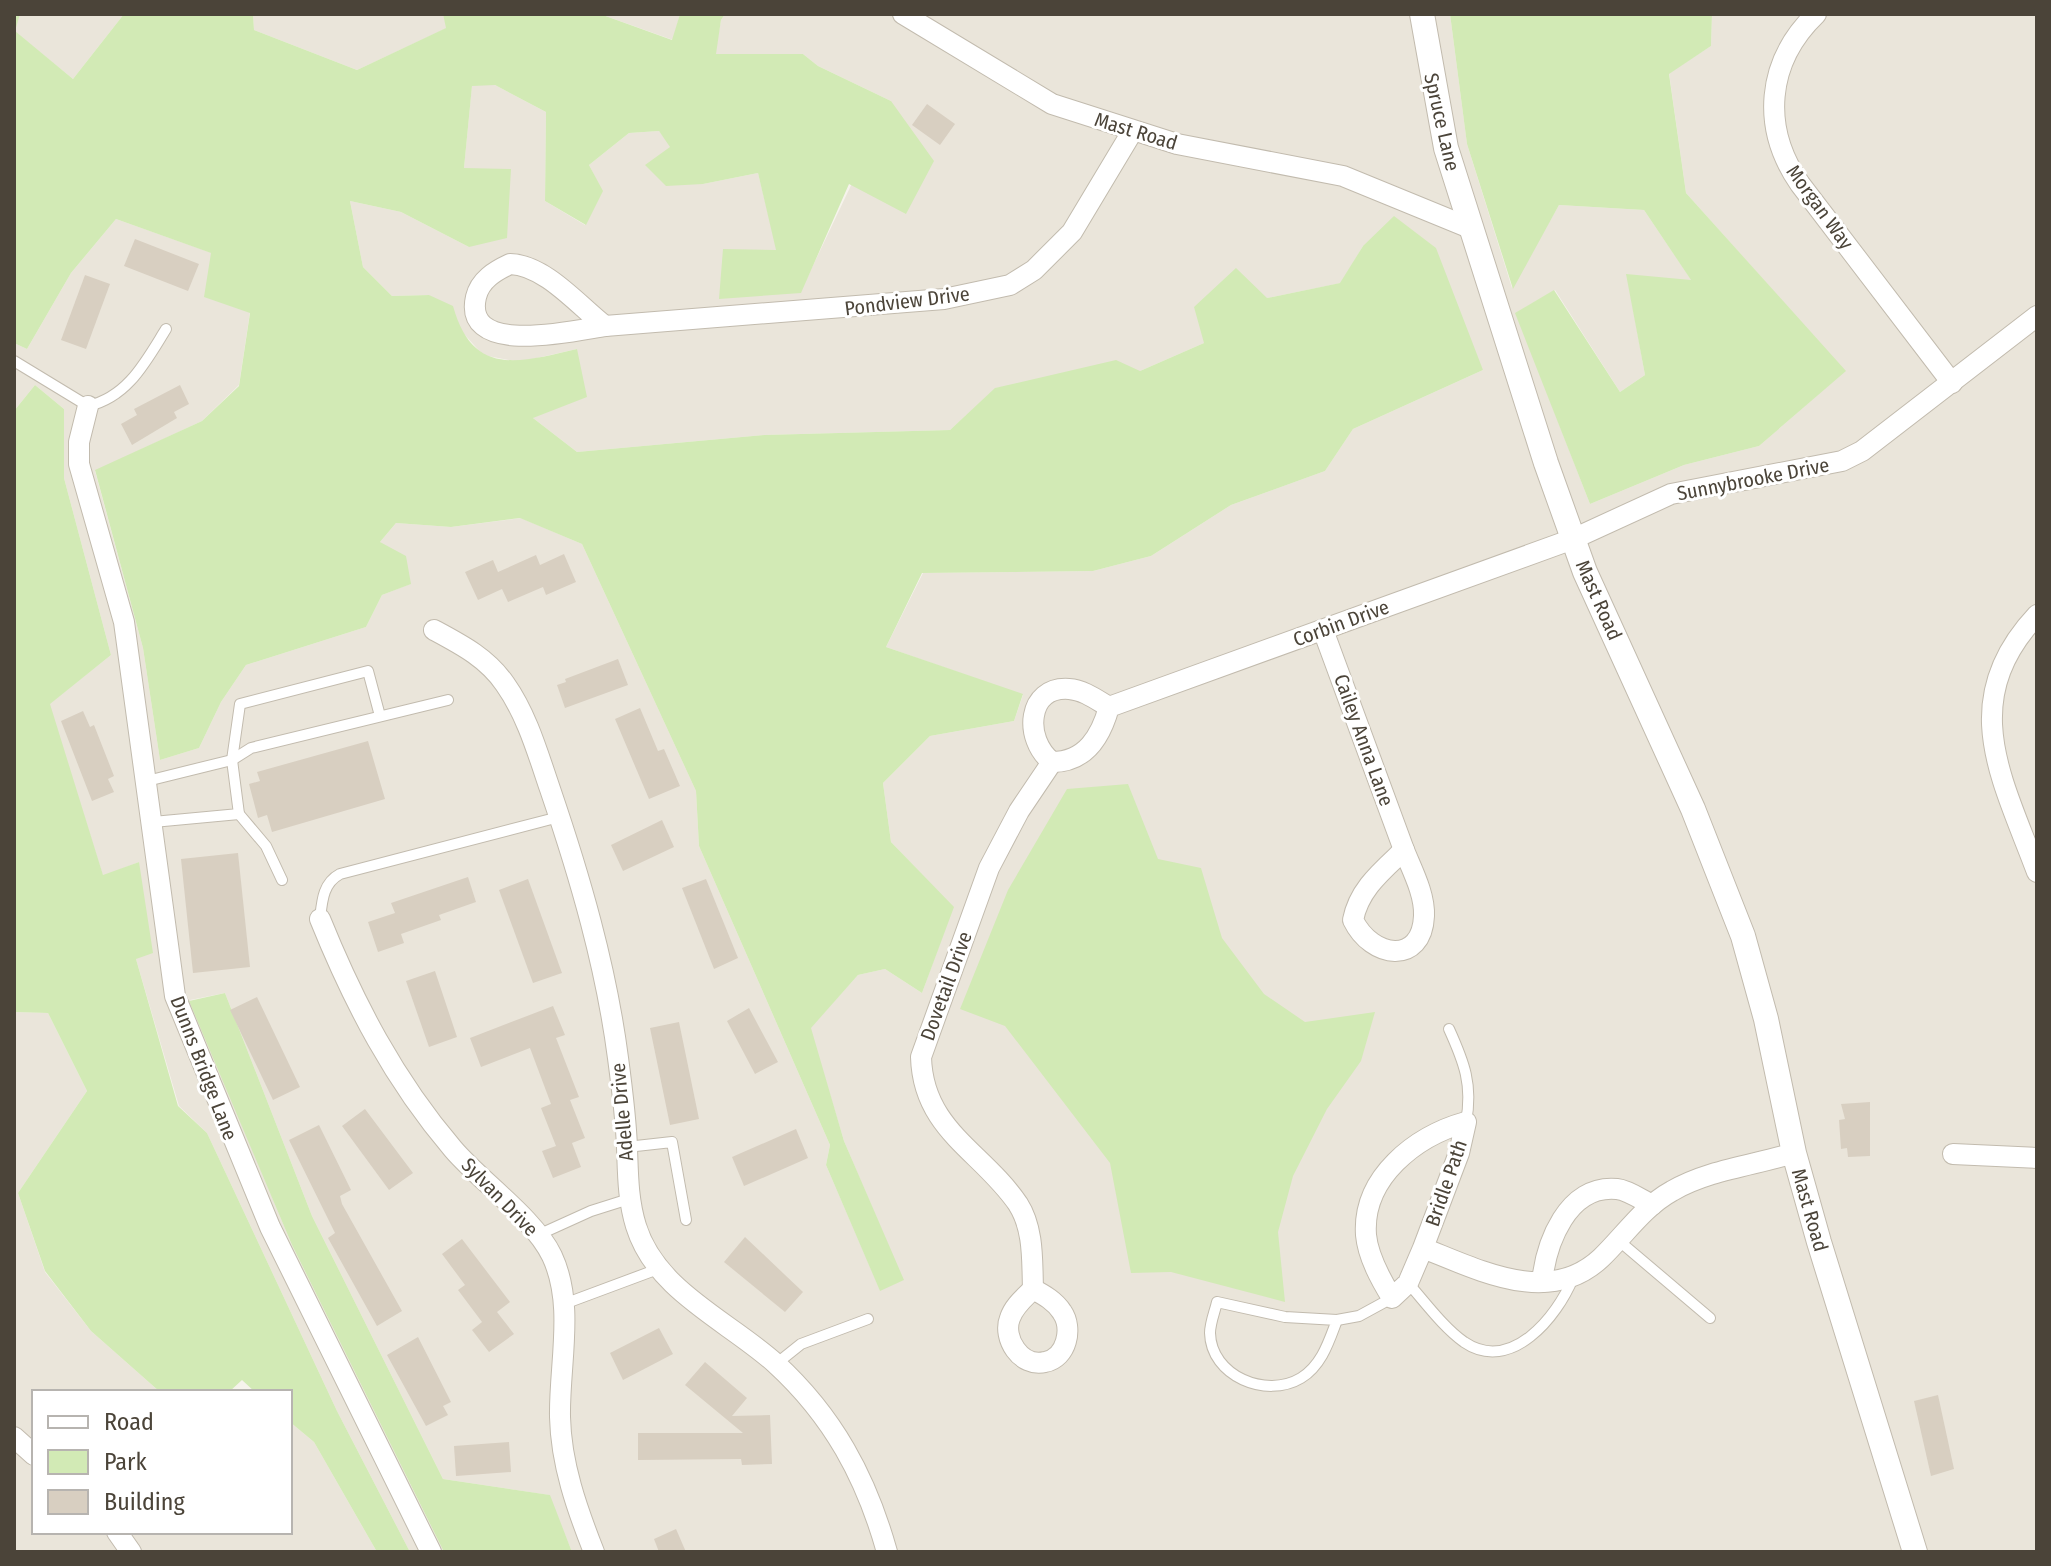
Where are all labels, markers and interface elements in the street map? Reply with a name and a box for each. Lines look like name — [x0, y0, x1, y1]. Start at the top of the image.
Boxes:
street label: Spruce Lane — [1419, 71, 1465, 173]
street label: Mast Road — [1092, 107, 1180, 155]
street label: Morgan Way — [1781, 160, 1859, 254]
street label: Pondview Drive — [843, 281, 971, 321]
street label: Sunnybrooke Drive — [1675, 452, 1831, 506]
street label: Mast Road — [1571, 556, 1627, 644]
street label: Corbin Drive — [1290, 595, 1392, 651]
street label: Cailey Anna Lane — [1329, 671, 1399, 809]
street label: Dovetail Drive — [915, 928, 977, 1044]
street label: Dunns Bridge Lane — [165, 992, 243, 1144]
street label: Adelle Drive — [606, 1062, 638, 1162]
street label: Bridle Path — [1420, 1137, 1472, 1229]
street label: Sylvan Drive — [457, 1153, 543, 1241]
street label: Mast Road — [1787, 1166, 1833, 1254]
legend — [32, 1390, 292, 1534]
text: Road — [104, 1408, 154, 1436]
text: Park — [104, 1448, 147, 1476]
text: Building — [104, 1488, 186, 1516]

